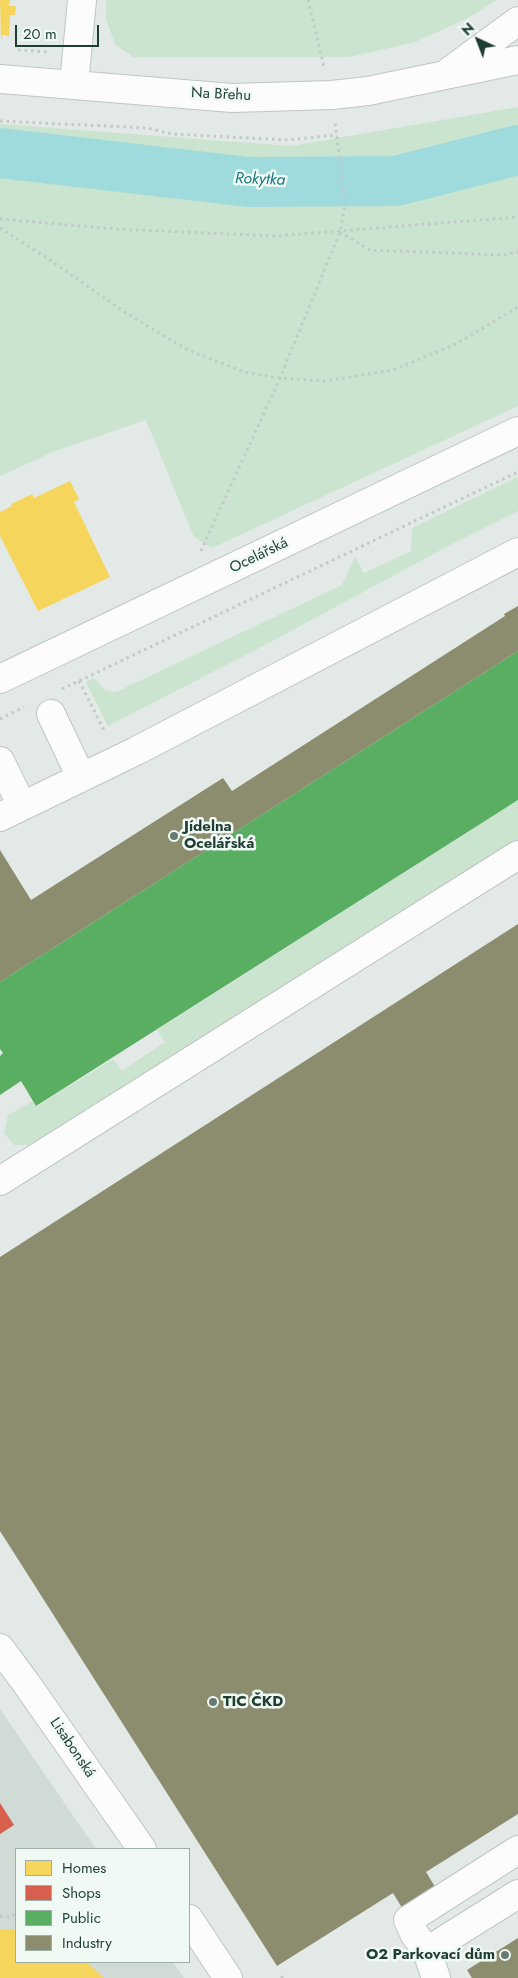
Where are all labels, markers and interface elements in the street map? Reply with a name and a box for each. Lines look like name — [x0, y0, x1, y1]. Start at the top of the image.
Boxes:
scale bar — [18, 15, 101, 47]
north arrow — [453, 15, 503, 65]
text: N — [457, 18, 479, 40]
text: 20 m — [23, 23, 57, 45]
street label: Na Břehu — [191, 84, 251, 106]
water label: Rokytka — [234, 170, 286, 190]
street label: Ocelářská — [227, 534, 291, 578]
place label: Jídelna Ocelářská — [184, 818, 254, 853]
marker: Jídelna Ocelářská — [168, 830, 180, 842]
place label: TIC ČKD — [223, 1693, 283, 1711]
marker: TIC ČKD — [207, 1696, 219, 1708]
street label: Lisabonská — [45, 1715, 99, 1781]
legend — [15, 1848, 190, 1963]
text: Homes — [62, 1857, 106, 1879]
text: Shops — [62, 1882, 101, 1904]
text: Public — [62, 1907, 101, 1929]
text: Industry — [62, 1932, 112, 1954]
place label: O2 Parkovací dům — [366, 1946, 495, 1964]
marker: O2 Parkovací dům — [499, 1949, 511, 1961]

